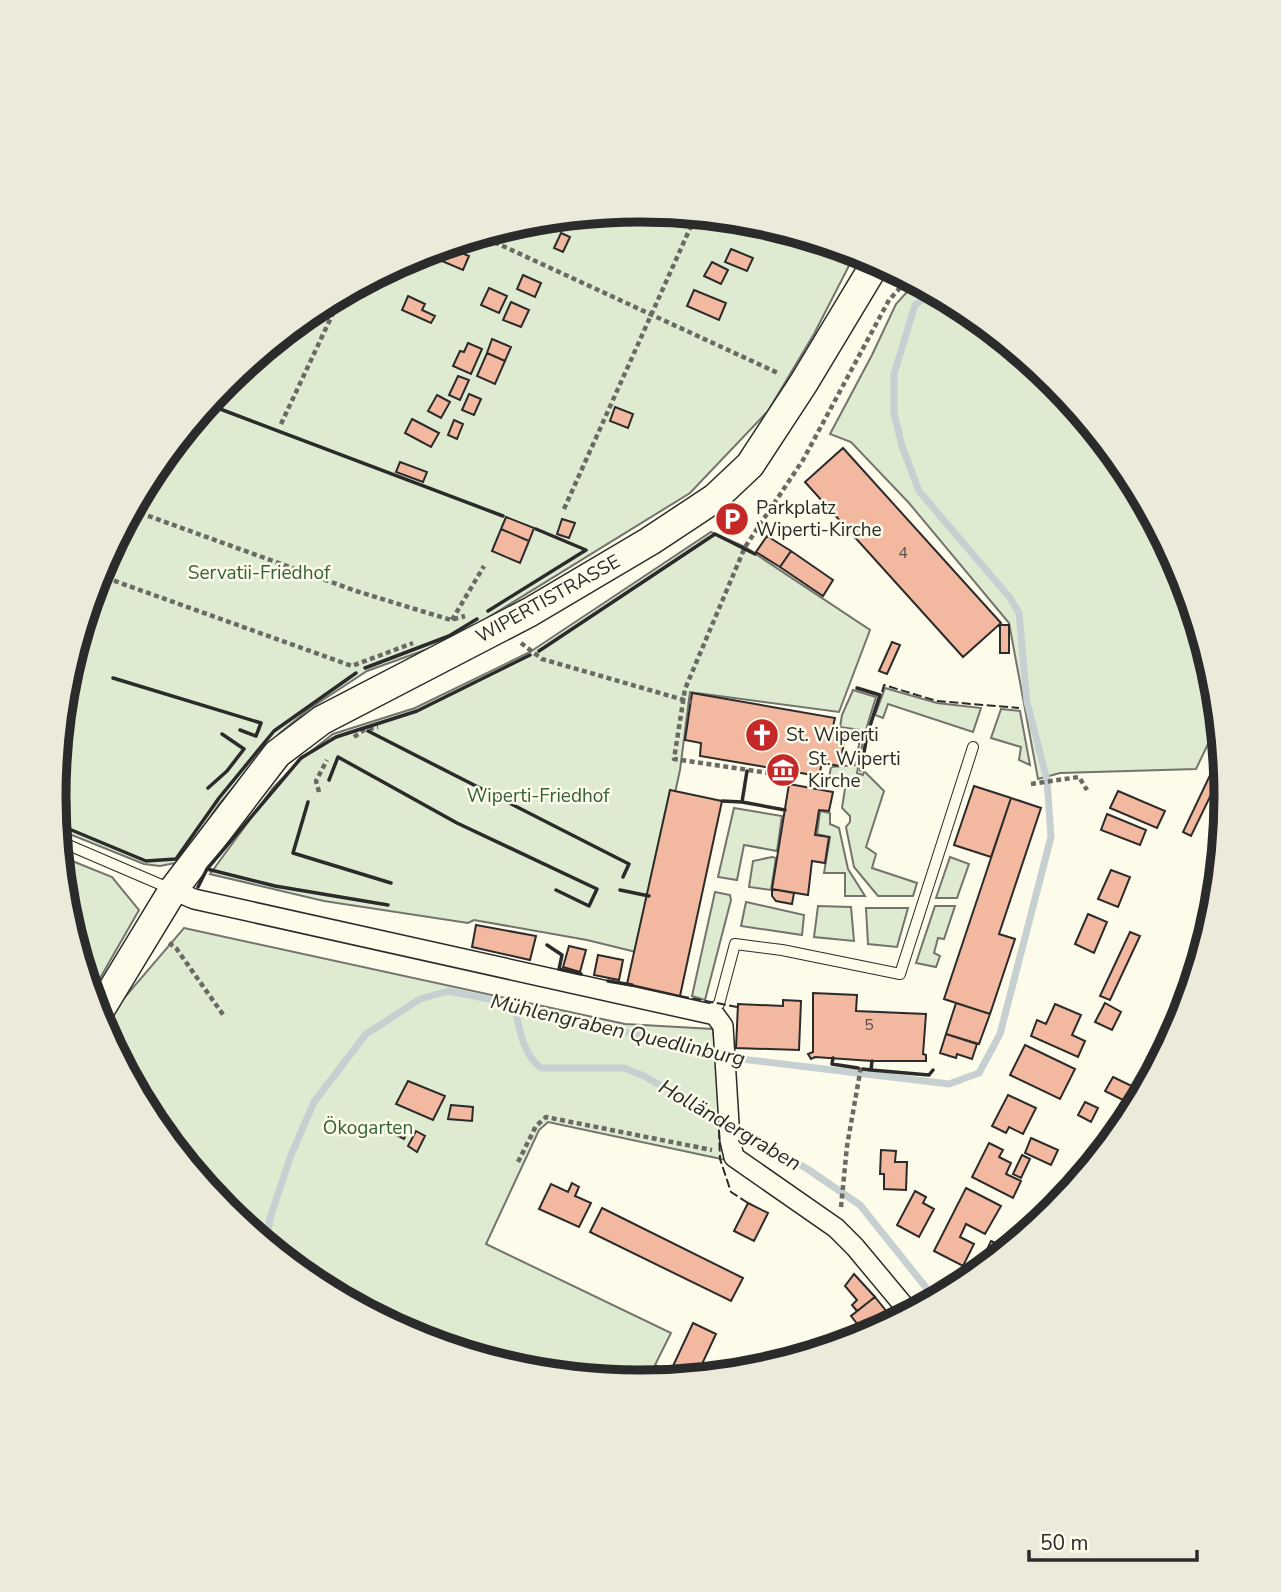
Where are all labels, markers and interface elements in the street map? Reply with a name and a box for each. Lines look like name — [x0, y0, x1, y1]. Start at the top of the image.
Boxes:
place label: Parkplatz Wiperti-Kirche — [756, 495, 882, 543]
parking icon: Parkplatz Wiperti-Kirche — [713, 500, 751, 538]
house number: 4 — [898, 542, 908, 564]
street label: WIPERTISTRASSE — [471, 549, 625, 649]
park label: Servatii-Friedhof — [188, 560, 331, 586]
church icon: St. Wiperti — [743, 716, 781, 754]
place label: St. Wiperti — [786, 722, 879, 748]
place label: St. Wiperti Kirche — [808, 746, 901, 794]
museum icon: St. Wiperti Kirche — [764, 751, 802, 789]
park label: Wiperti-Friedhof — [466, 783, 610, 809]
water label: Mühlengraben Quedlinburg — [488, 987, 748, 1073]
house number: 5 — [864, 1014, 874, 1036]
water label: Holländergraben — [654, 1073, 806, 1177]
park label: Ökogarten — [323, 1115, 413, 1141]
scale bar — [1029, 1518, 1197, 1562]
text: 50 m — [1040, 1529, 1089, 1557]

